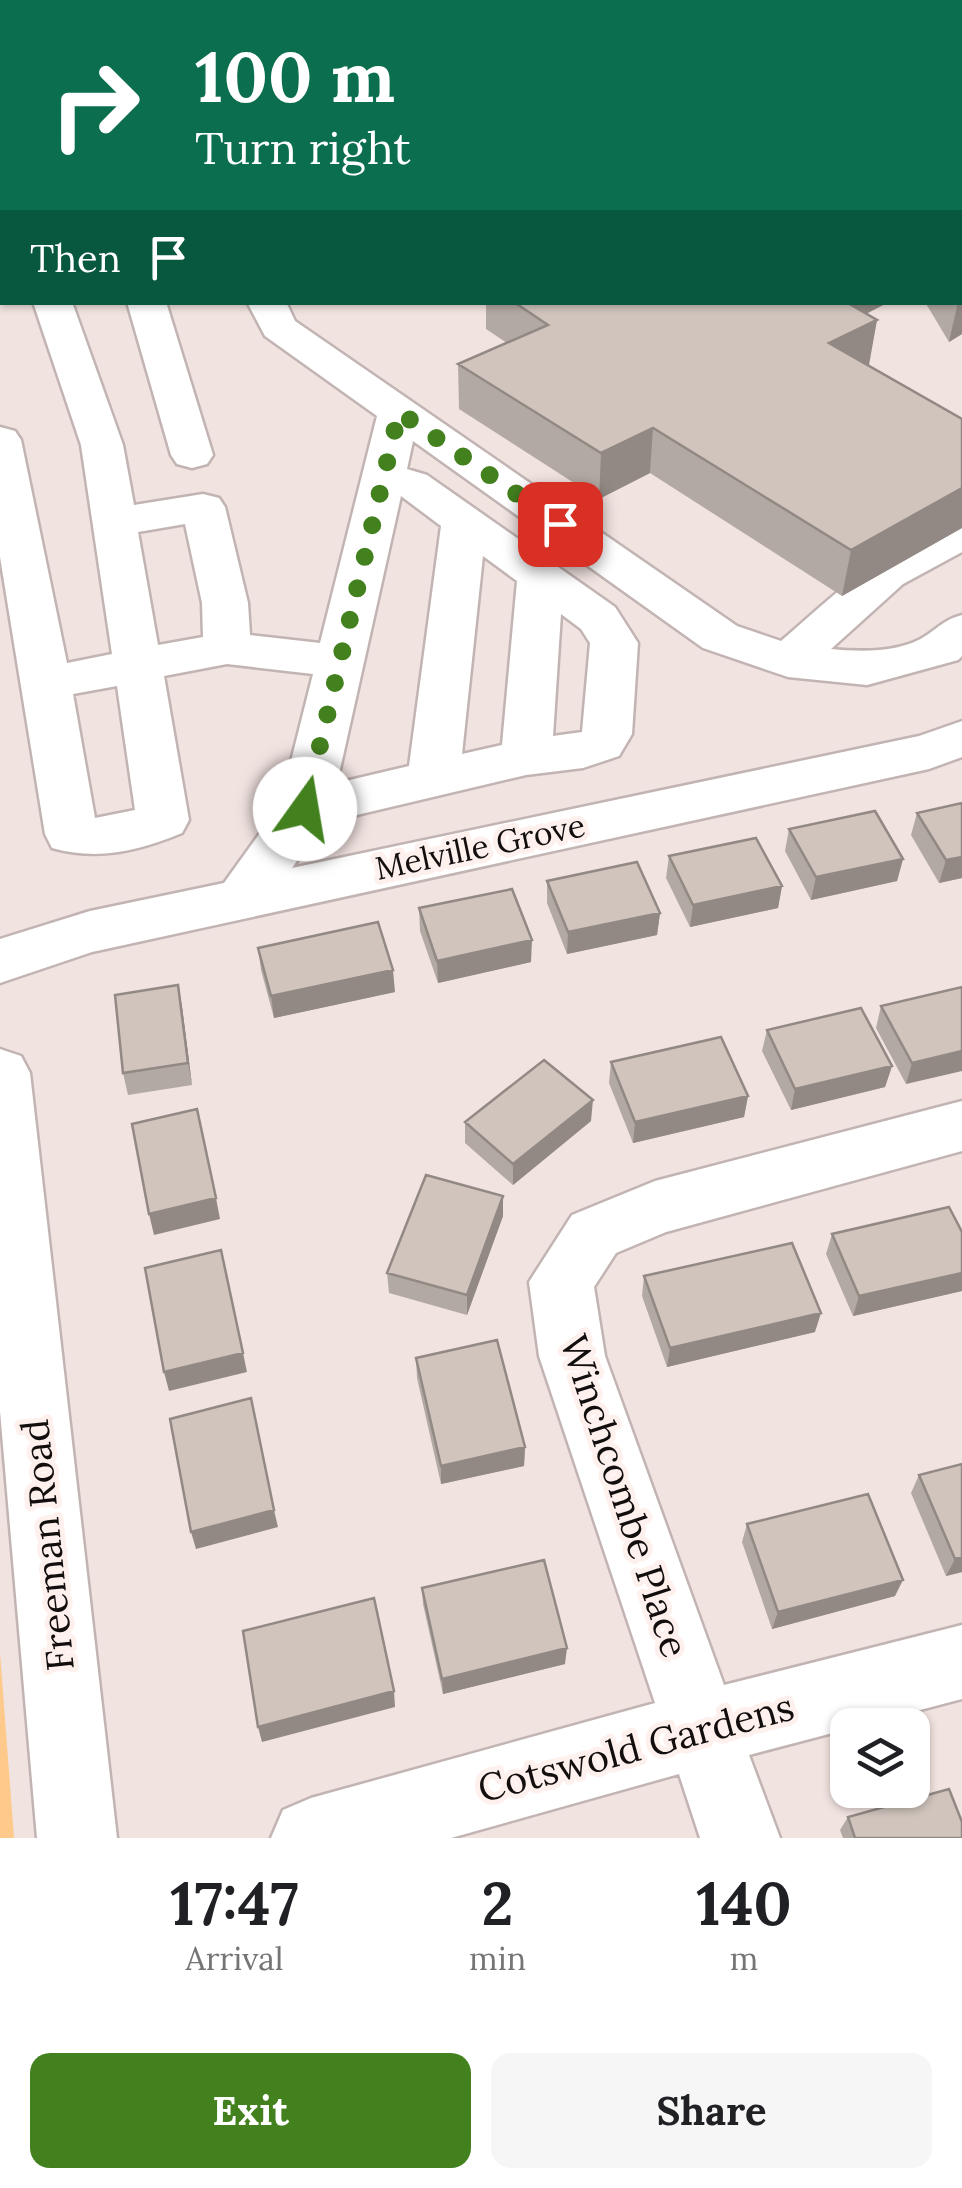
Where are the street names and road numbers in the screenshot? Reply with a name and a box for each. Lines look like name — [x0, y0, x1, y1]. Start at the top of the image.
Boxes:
street label: Melville Grove — [371, 804, 588, 889]
street label: Winchcombe Place — [550, 1328, 700, 1663]
street label: Freeman Road — [10, 1417, 84, 1673]
street label: Cotswold Gardens — [473, 1682, 799, 1812]

